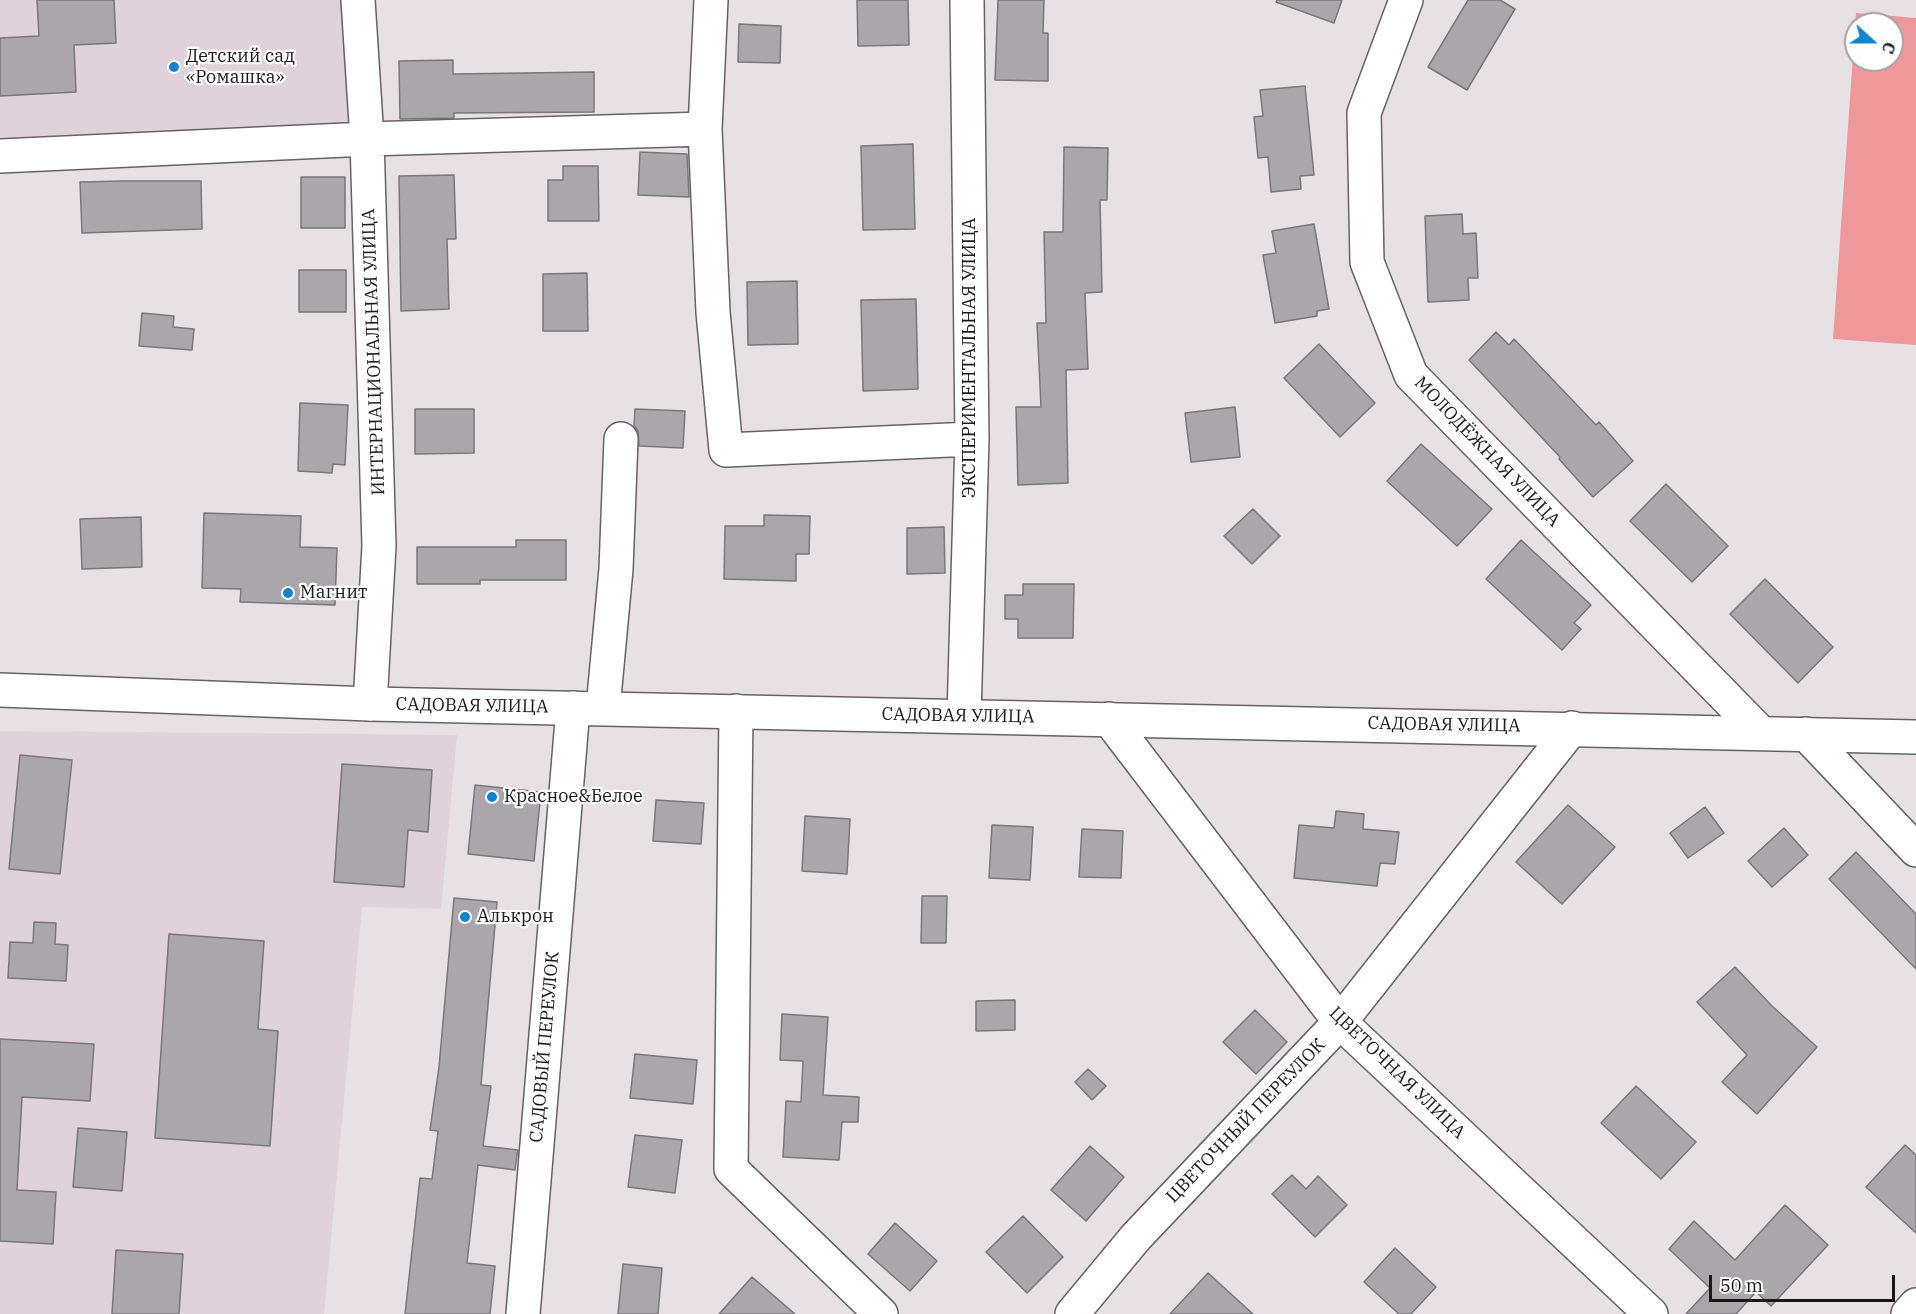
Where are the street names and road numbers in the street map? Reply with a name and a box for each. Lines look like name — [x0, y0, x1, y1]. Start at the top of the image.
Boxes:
street label: ИНТЕРНАЦИОНАЛЬНАЯ УЛИЦА — [358, 208, 390, 496]
street label: ЭКСПЕРИМЕНТАЛЬНАЯ УЛИЦА — [959, 218, 981, 498]
street label: МОЛОДЁЖНАЯ УЛИЦА — [1410, 372, 1564, 532]
street label: САДОВАЯ УЛИЦА — [395, 694, 549, 718]
street label: САДОВАЯ УЛИЦА — [881, 704, 1035, 728]
street label: САДОВАЯ УЛИЦА — [1367, 713, 1521, 737]
street label: САДОВЫЙ ПЕРЕУЛОК — [526, 950, 564, 1144]
street label: ЦВЕТОЧНАЯ УЛИЦА — [1324, 1002, 1470, 1144]
street label: ЦВЕТОЧНЫЙ ПЕРЕУЛОК — [1162, 1034, 1330, 1208]

